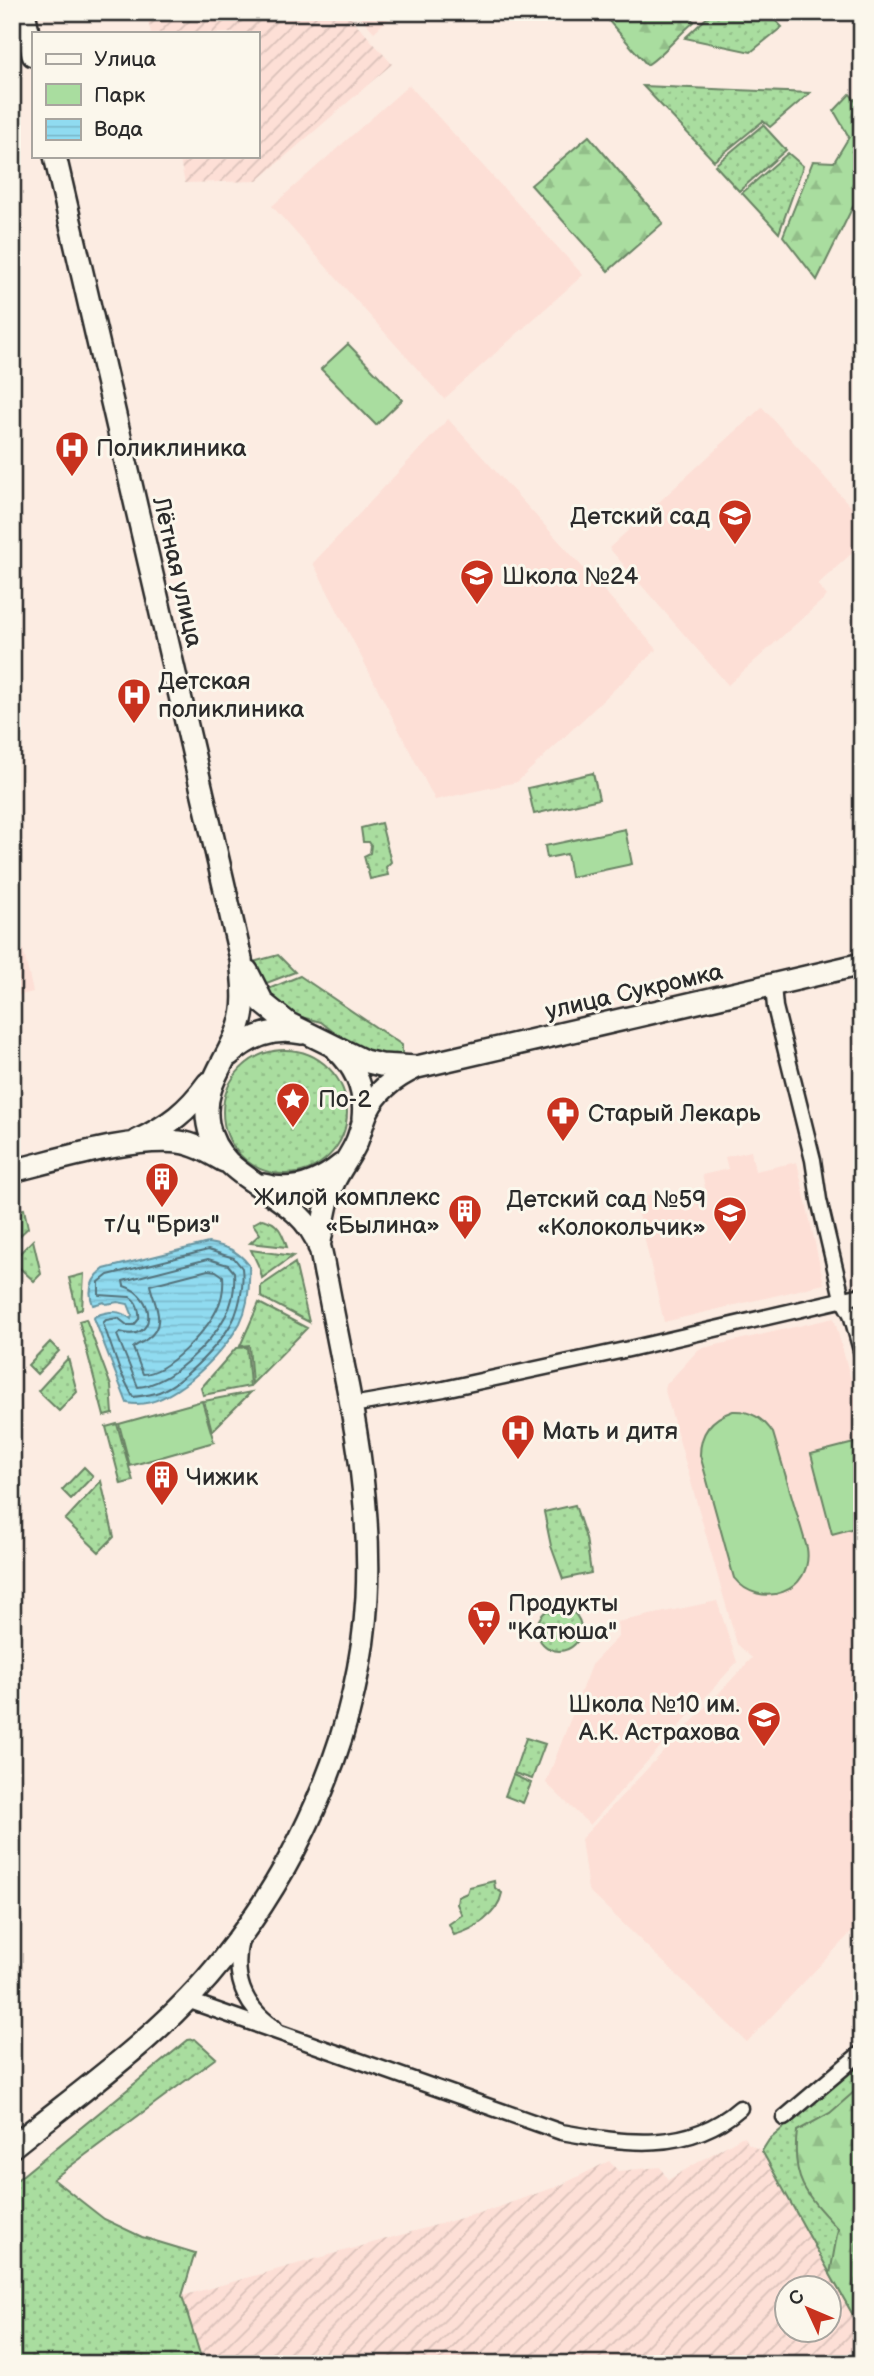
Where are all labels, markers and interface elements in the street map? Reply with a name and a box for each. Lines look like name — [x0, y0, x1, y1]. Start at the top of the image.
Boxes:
legend — [32, 32, 259, 158]
text: Улица — [94, 47, 157, 72]
text: Парк — [94, 83, 145, 108]
text: Вода — [94, 117, 143, 142]
hospital icon: Поликлиника — [53, 429, 91, 478]
place label: Поликлиника — [96, 434, 247, 463]
street label: Лётная улица — [146, 493, 209, 650]
school or university icon: Детский сад — [716, 497, 754, 546]
place label: Детский сад — [570, 502, 710, 531]
school or university icon: Школа №24 — [458, 557, 496, 606]
place label: Школа №24 — [502, 562, 639, 591]
place label: Детская поликлиника — [158, 667, 305, 724]
hospital icon: Детская поликлиника — [115, 676, 153, 725]
street label: улица Сукромка — [542, 957, 726, 1026]
place icon: По-2 — [274, 1080, 312, 1129]
place label: По-2 — [318, 1085, 371, 1114]
pharmacy icon: Старый Лекарь — [544, 1094, 582, 1143]
place label: Старый Лекарь — [588, 1099, 761, 1128]
building icon: т/ц "Бриз" — [143, 1160, 181, 1209]
place label: Жилой комплекс «Былина» — [253, 1183, 440, 1240]
place label: Детский сад №59 «Колокольчик» — [506, 1185, 706, 1242]
building icon: Жилой комплекс «Былина» — [446, 1192, 484, 1241]
school or university icon: Детский сад №59 «Колокольчик» — [711, 1194, 749, 1243]
place label: т/ц "Бриз" — [104, 1210, 220, 1239]
hospital icon: Мать и дитя — [499, 1412, 537, 1461]
place label: Мать и дитя — [542, 1417, 678, 1446]
building icon: Чижик — [143, 1458, 181, 1507]
place label: Чижик — [186, 1463, 258, 1492]
place label: Продукты "Катюша" — [508, 1589, 618, 1646]
supermarket icon: Продукты "Катюша" — [465, 1598, 503, 1647]
place label: Школа №10 им. А.К. Астрахова — [568, 1690, 740, 1747]
school or university icon: Школа №10 им. А.К. Астрахова — [745, 1699, 783, 1748]
north arrow — [772, 2274, 842, 2344]
text: С — [784, 2285, 810, 2311]

